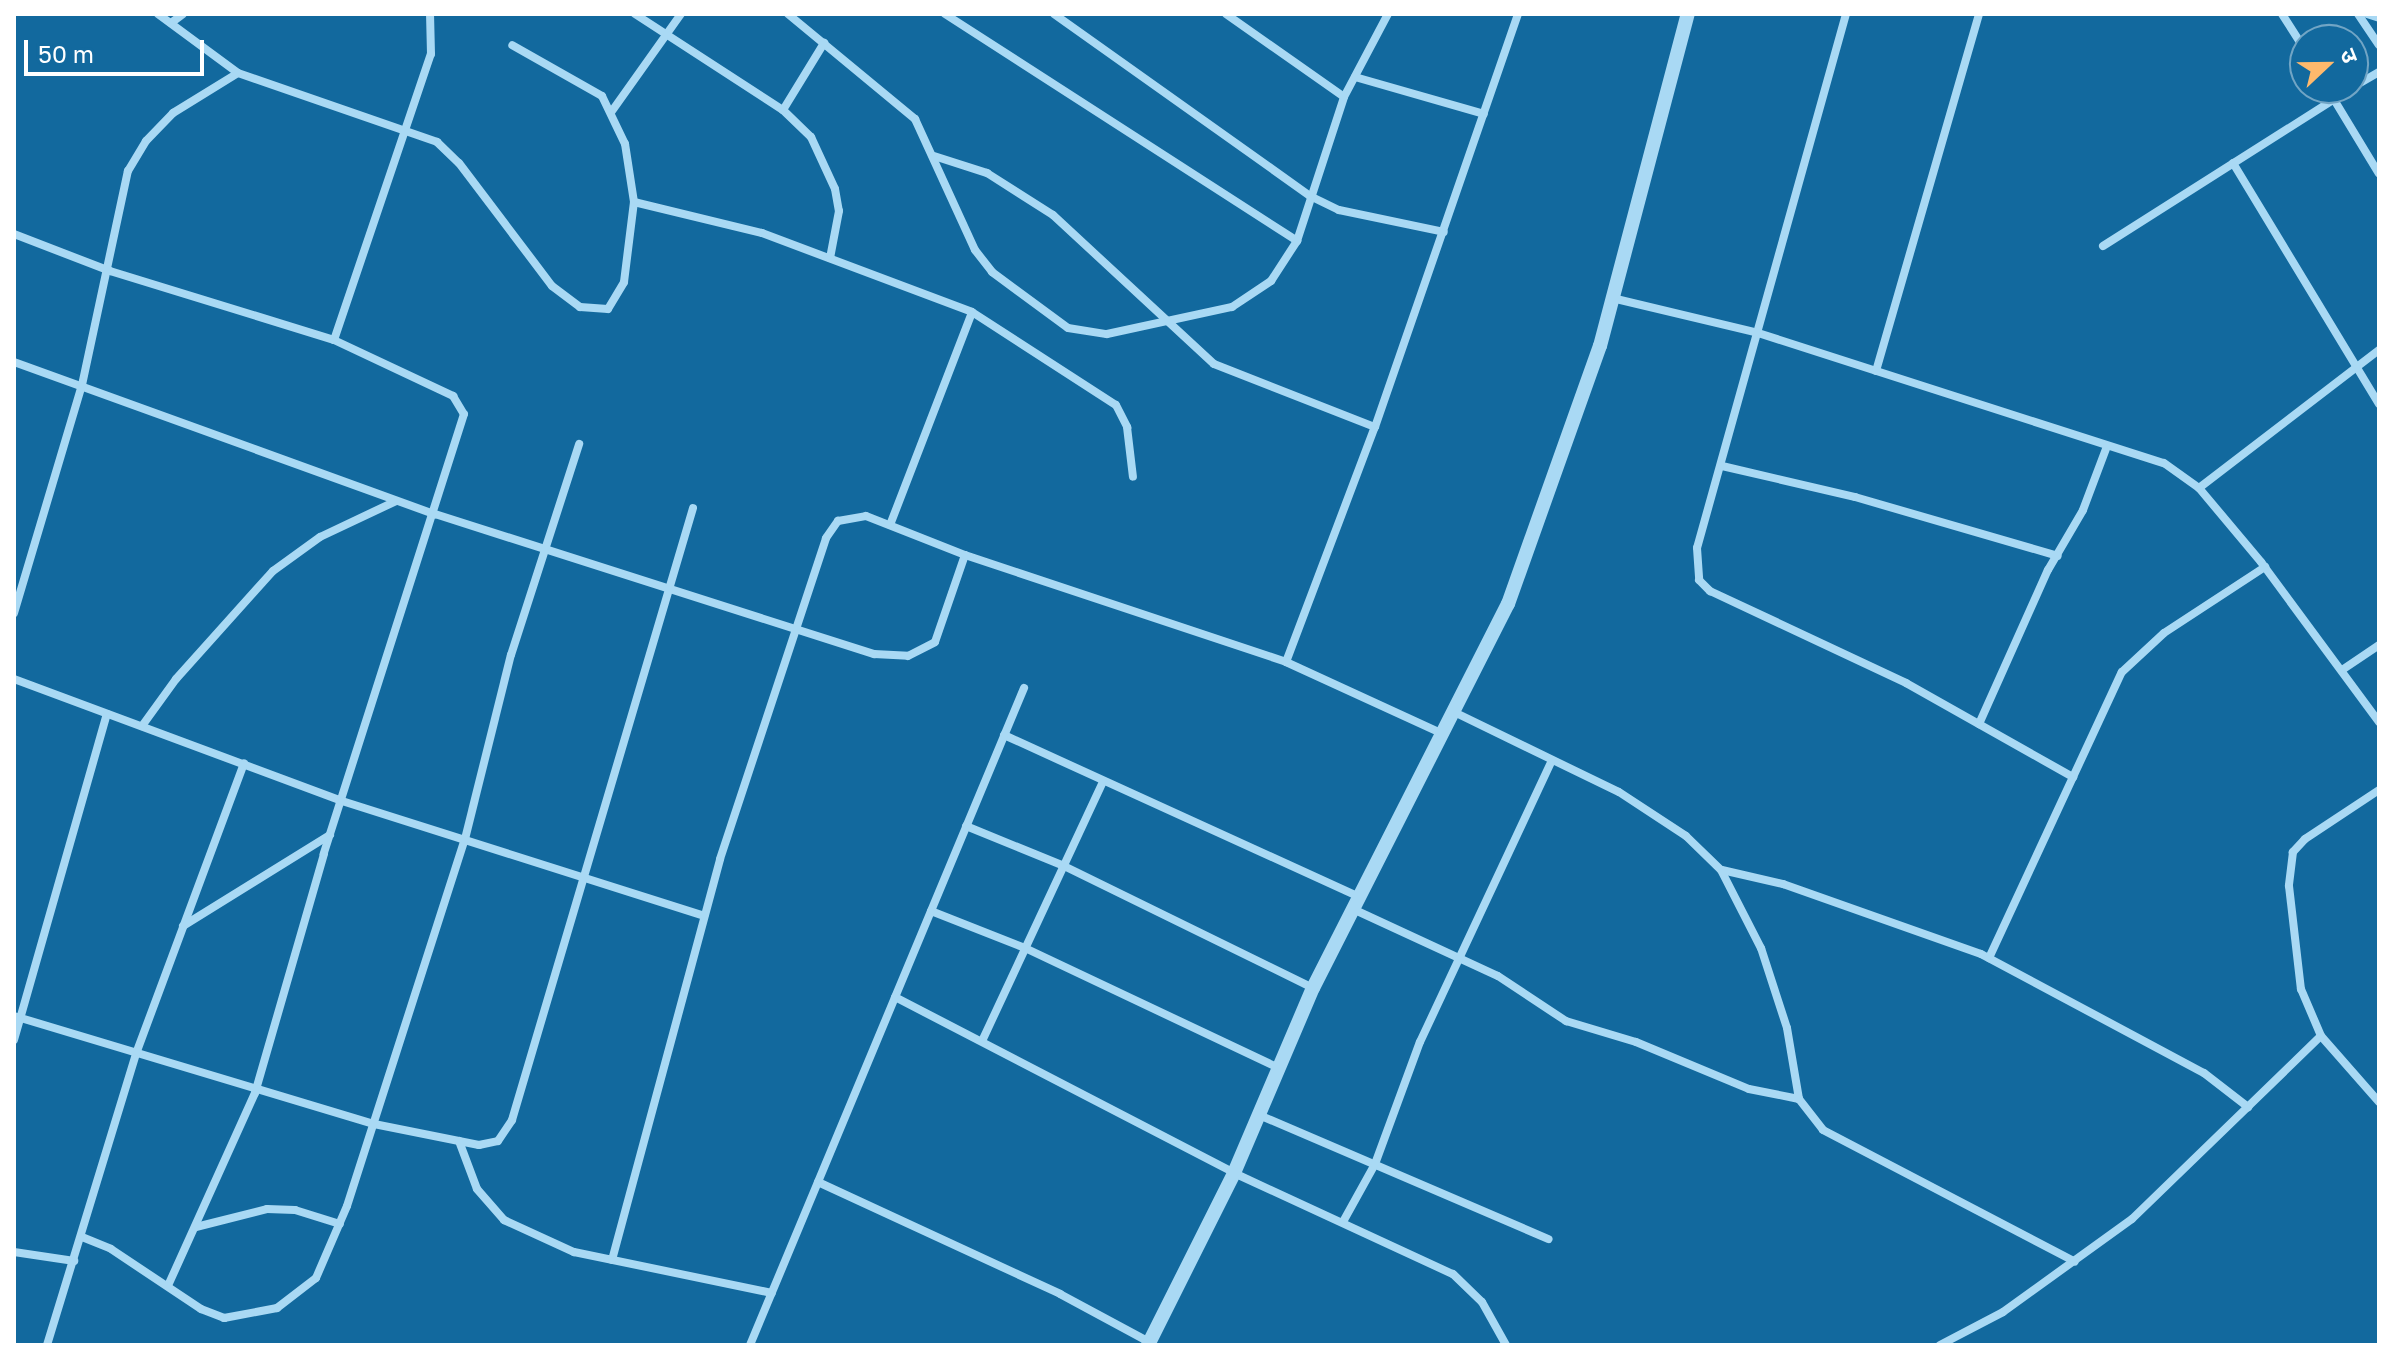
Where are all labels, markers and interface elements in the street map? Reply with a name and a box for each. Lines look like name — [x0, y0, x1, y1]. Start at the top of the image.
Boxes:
scale bar — [28, 24, 208, 74]
north arrow — [2289, 24, 2369, 104]
text: 50 m — [38, 39, 94, 68]
text: उ — [2335, 45, 2365, 67]

